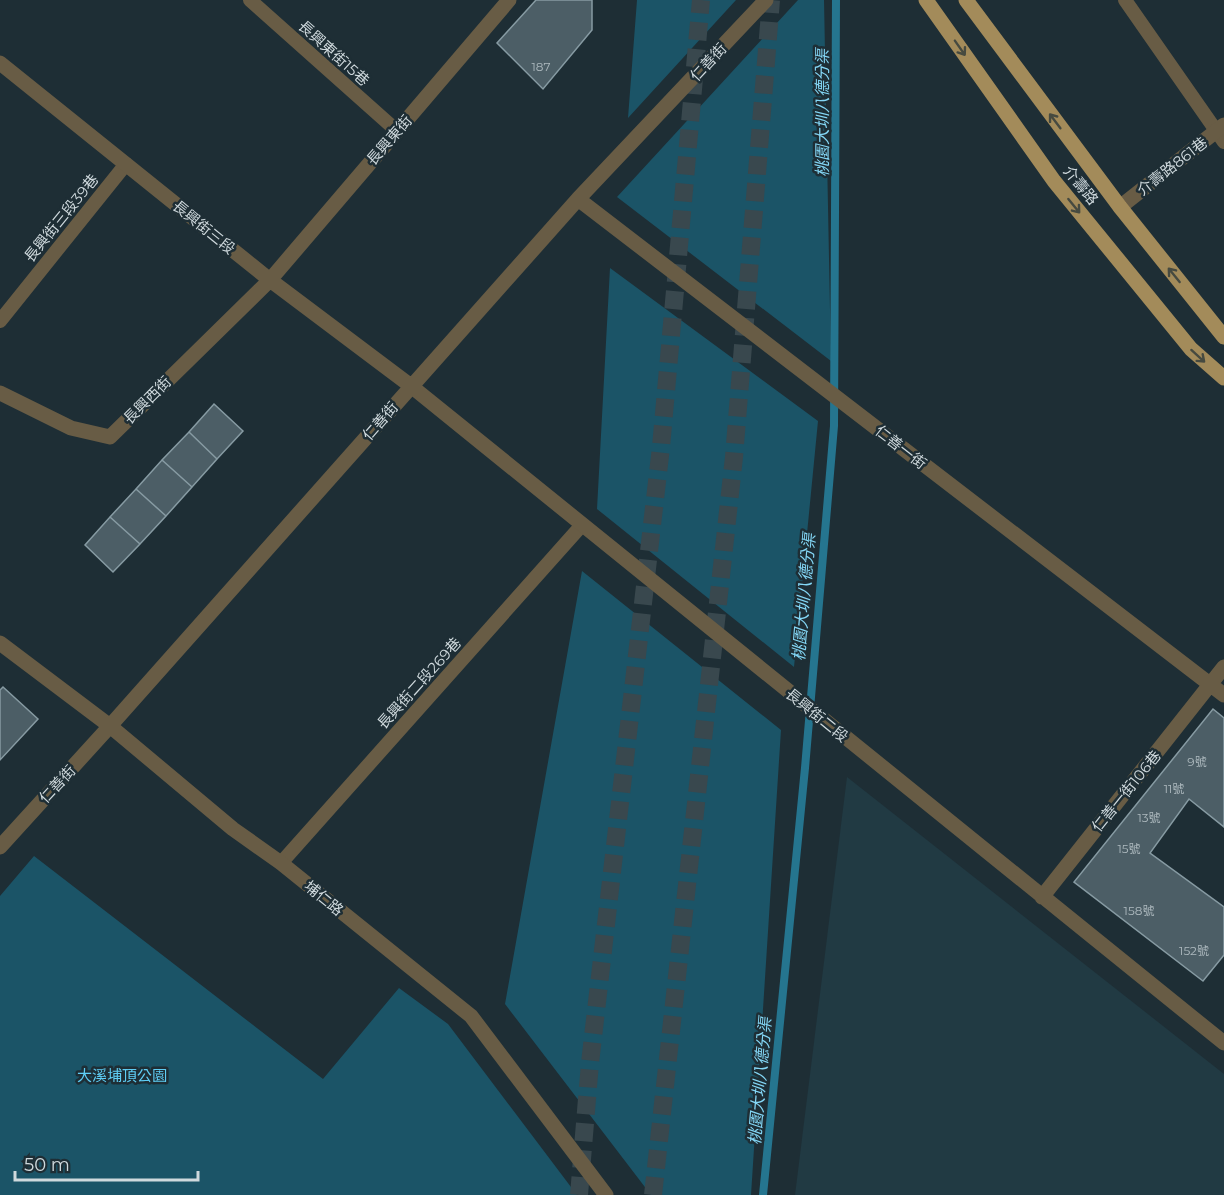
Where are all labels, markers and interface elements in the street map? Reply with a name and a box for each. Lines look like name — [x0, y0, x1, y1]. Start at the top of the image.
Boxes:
street label: 長興東街15巷 — [295, 16, 373, 90]
street label: 仁善街 — [686, 39, 730, 85]
one-way arrow — [954, 39, 966, 55]
water label: 桃園大圳八德分渠 — [813, 47, 832, 177]
house number: 187 — [531, 59, 551, 74]
street label: 長興東街 — [362, 111, 416, 169]
one-way arrow — [1049, 113, 1062, 129]
street label: 介壽路861巷 — [1133, 133, 1211, 199]
street label: 介壽路 — [1059, 162, 1103, 208]
street label: 長興街三段39巷 — [20, 170, 102, 266]
street label: 長興街三段 — [169, 196, 239, 258]
one-way arrow — [1067, 197, 1080, 213]
one-way arrow — [1168, 267, 1181, 283]
one-way arrow — [1191, 349, 1206, 363]
street label: 長興西街 — [119, 372, 175, 428]
street label: 仁善街 — [358, 398, 402, 444]
street label: 仁善一街 — [872, 421, 930, 473]
water label: 桃園大圳八德分渠 — [789, 530, 819, 662]
street label: 長興街二段269巷 — [373, 633, 465, 733]
street label: 長興街二段 — [782, 684, 852, 746]
street label: 仁善一街106巷 — [1087, 746, 1165, 836]
house number: 9號 — [1187, 754, 1207, 769]
street label: 仁善街 — [35, 761, 79, 807]
house number: 11號 — [1164, 781, 1184, 796]
house number: 13號 — [1137, 810, 1161, 825]
house number: 15號 — [1117, 841, 1141, 856]
street label: 埔仁路 — [301, 876, 347, 920]
house number: 158號 — [1124, 903, 1154, 918]
house number: 152號 — [1179, 943, 1209, 958]
water label: 桃園大圳八德分渠 — [745, 1014, 775, 1146]
park label: 大溪埔頂公園 — [77, 1066, 167, 1085]
scale bar — [15, 1144, 198, 1182]
text: 50 m — [24, 1154, 70, 1176]

